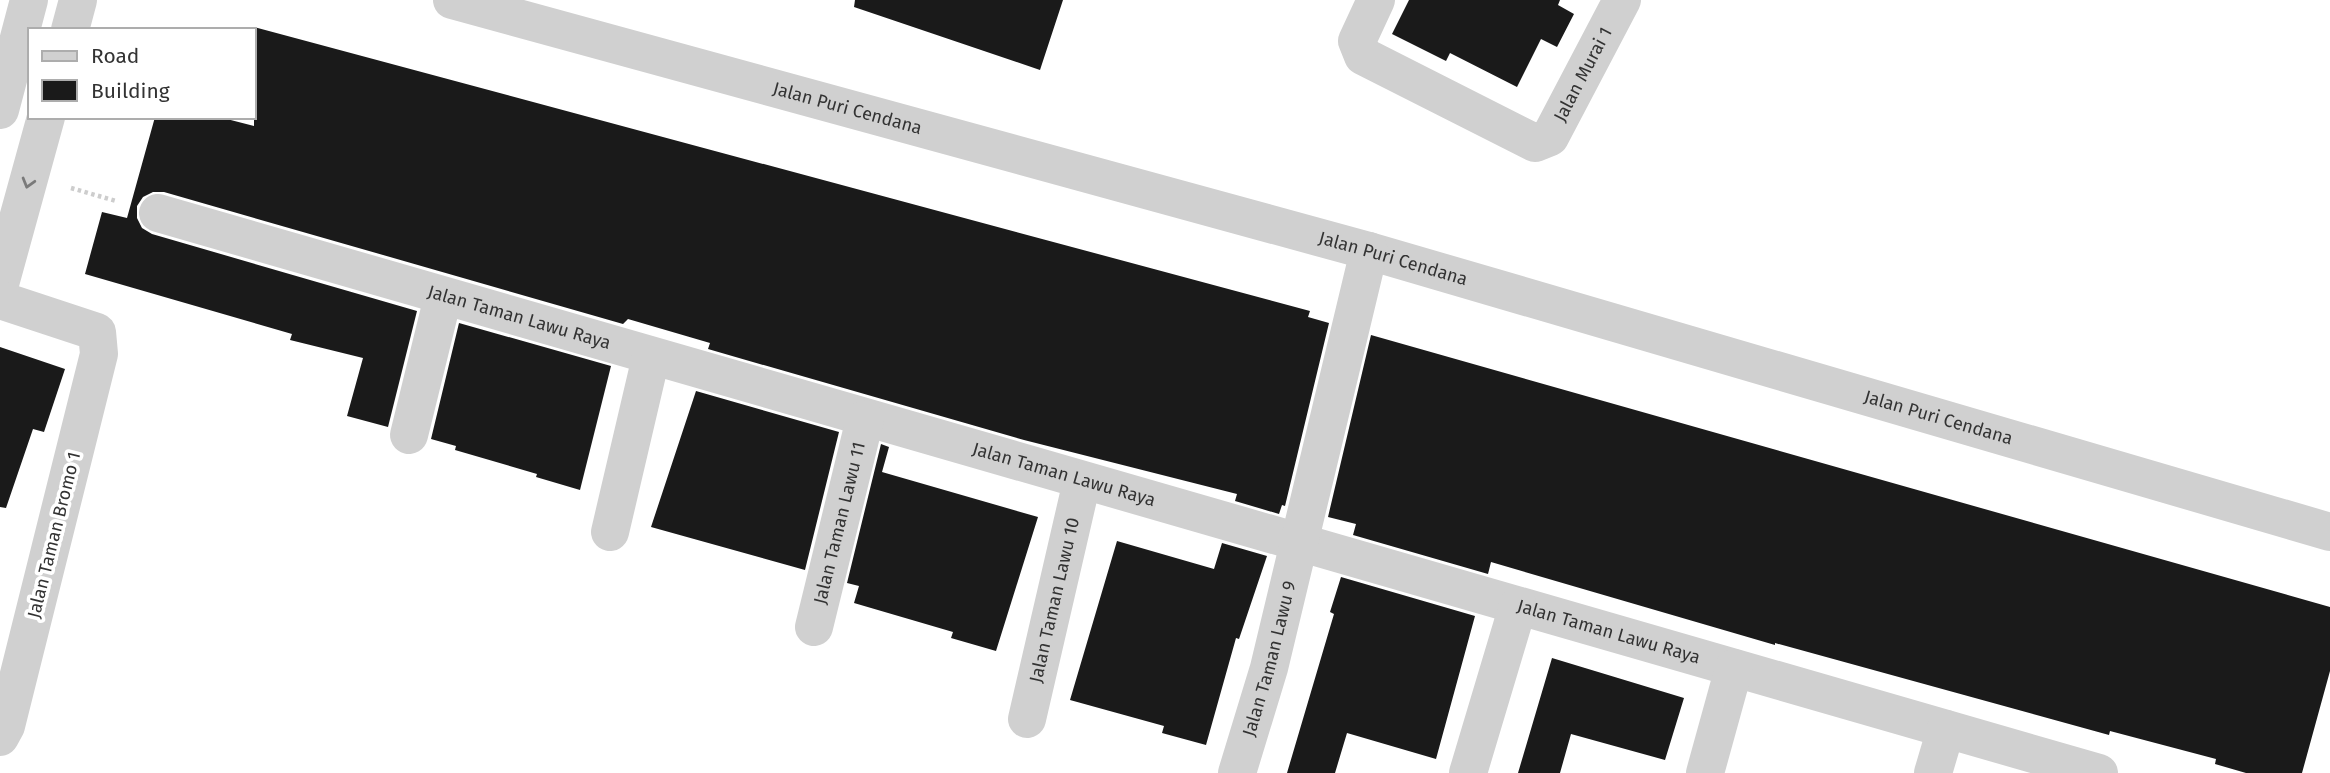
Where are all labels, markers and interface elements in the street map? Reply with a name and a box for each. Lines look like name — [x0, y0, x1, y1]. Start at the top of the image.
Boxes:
street label: Jalan Murai 1 — [1549, 23, 1617, 125]
legend — [28, 28, 256, 119]
text: Road — [91, 43, 139, 69]
street label: Jalan Puri Cendana — [770, 77, 925, 139]
text: Building — [91, 78, 170, 104]
one-way arrow — [22, 177, 37, 189]
street label: Jalan Puri Cendana — [1316, 227, 1470, 290]
street label: Jalan Taman Lawu Raya — [425, 280, 613, 354]
street label: Jalan Puri Cendana — [1862, 385, 2015, 450]
street label: Jalan Taman Lawu Raya — [970, 438, 1158, 511]
street label: Jalan Taman Lawu 11 — [809, 440, 870, 606]
street label: Jalan Taman Bromo 1 — [23, 450, 85, 620]
street label: Jalan Taman Lawu 10 — [1025, 515, 1084, 685]
street label: Jalan Taman Lawu 9 — [1238, 578, 1301, 739]
street label: Jalan Taman Lawu Raya — [1515, 595, 1703, 668]

